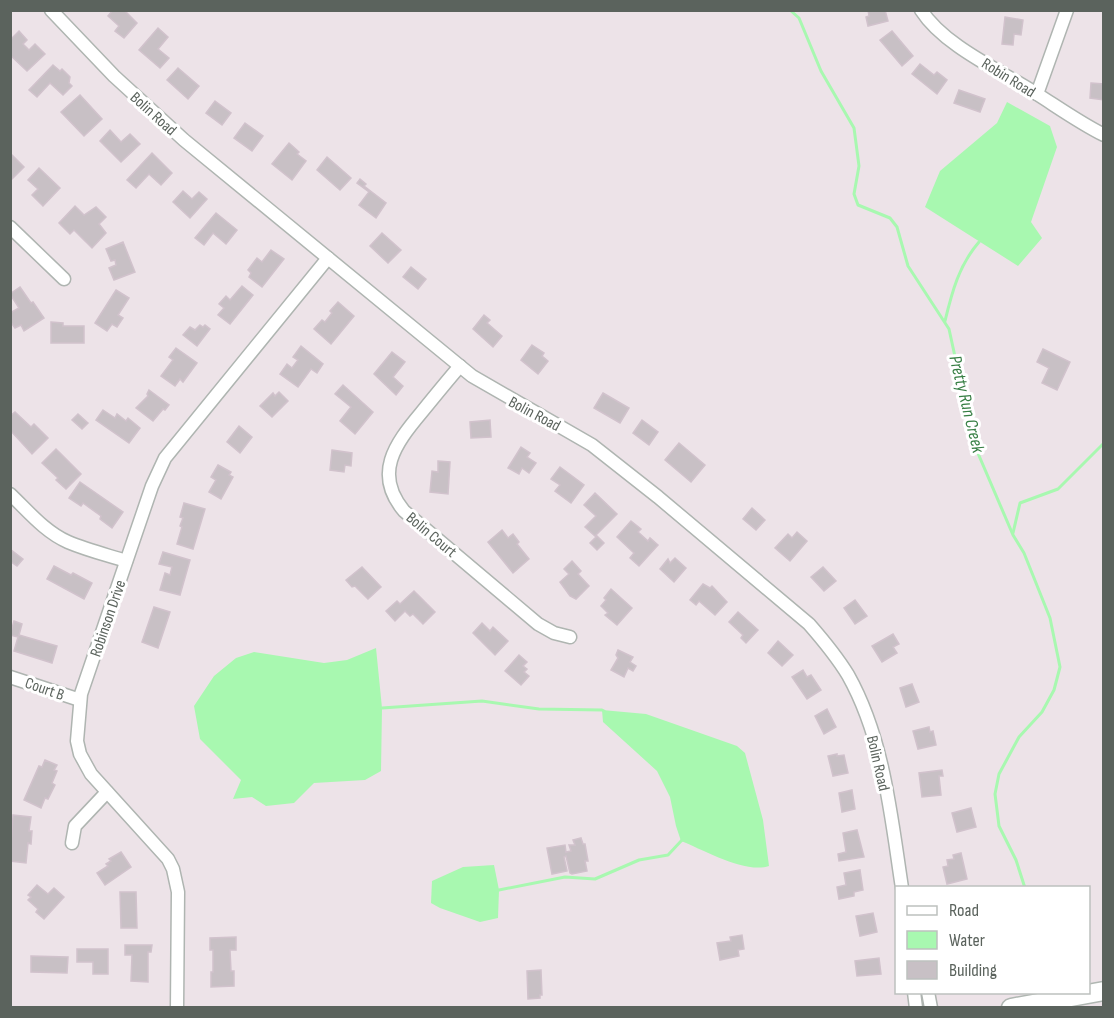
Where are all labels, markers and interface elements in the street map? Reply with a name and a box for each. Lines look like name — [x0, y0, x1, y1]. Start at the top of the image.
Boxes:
street label: Robin Road — [978, 54, 1038, 102]
street label: Bolin Road — [126, 88, 180, 140]
water label: Pretty Run Creek — [944, 353, 989, 456]
street label: Bolin Road — [505, 393, 564, 436]
street label: Bolin Court — [402, 509, 460, 562]
street label: Robinson Drive — [86, 578, 130, 659]
street label: Court B — [22, 674, 67, 705]
street label: Bolin Road — [862, 734, 893, 793]
legend — [895, 886, 1090, 994]
text: Road — [949, 900, 979, 921]
text: Water — [949, 930, 985, 951]
text: Building — [949, 960, 997, 981]

